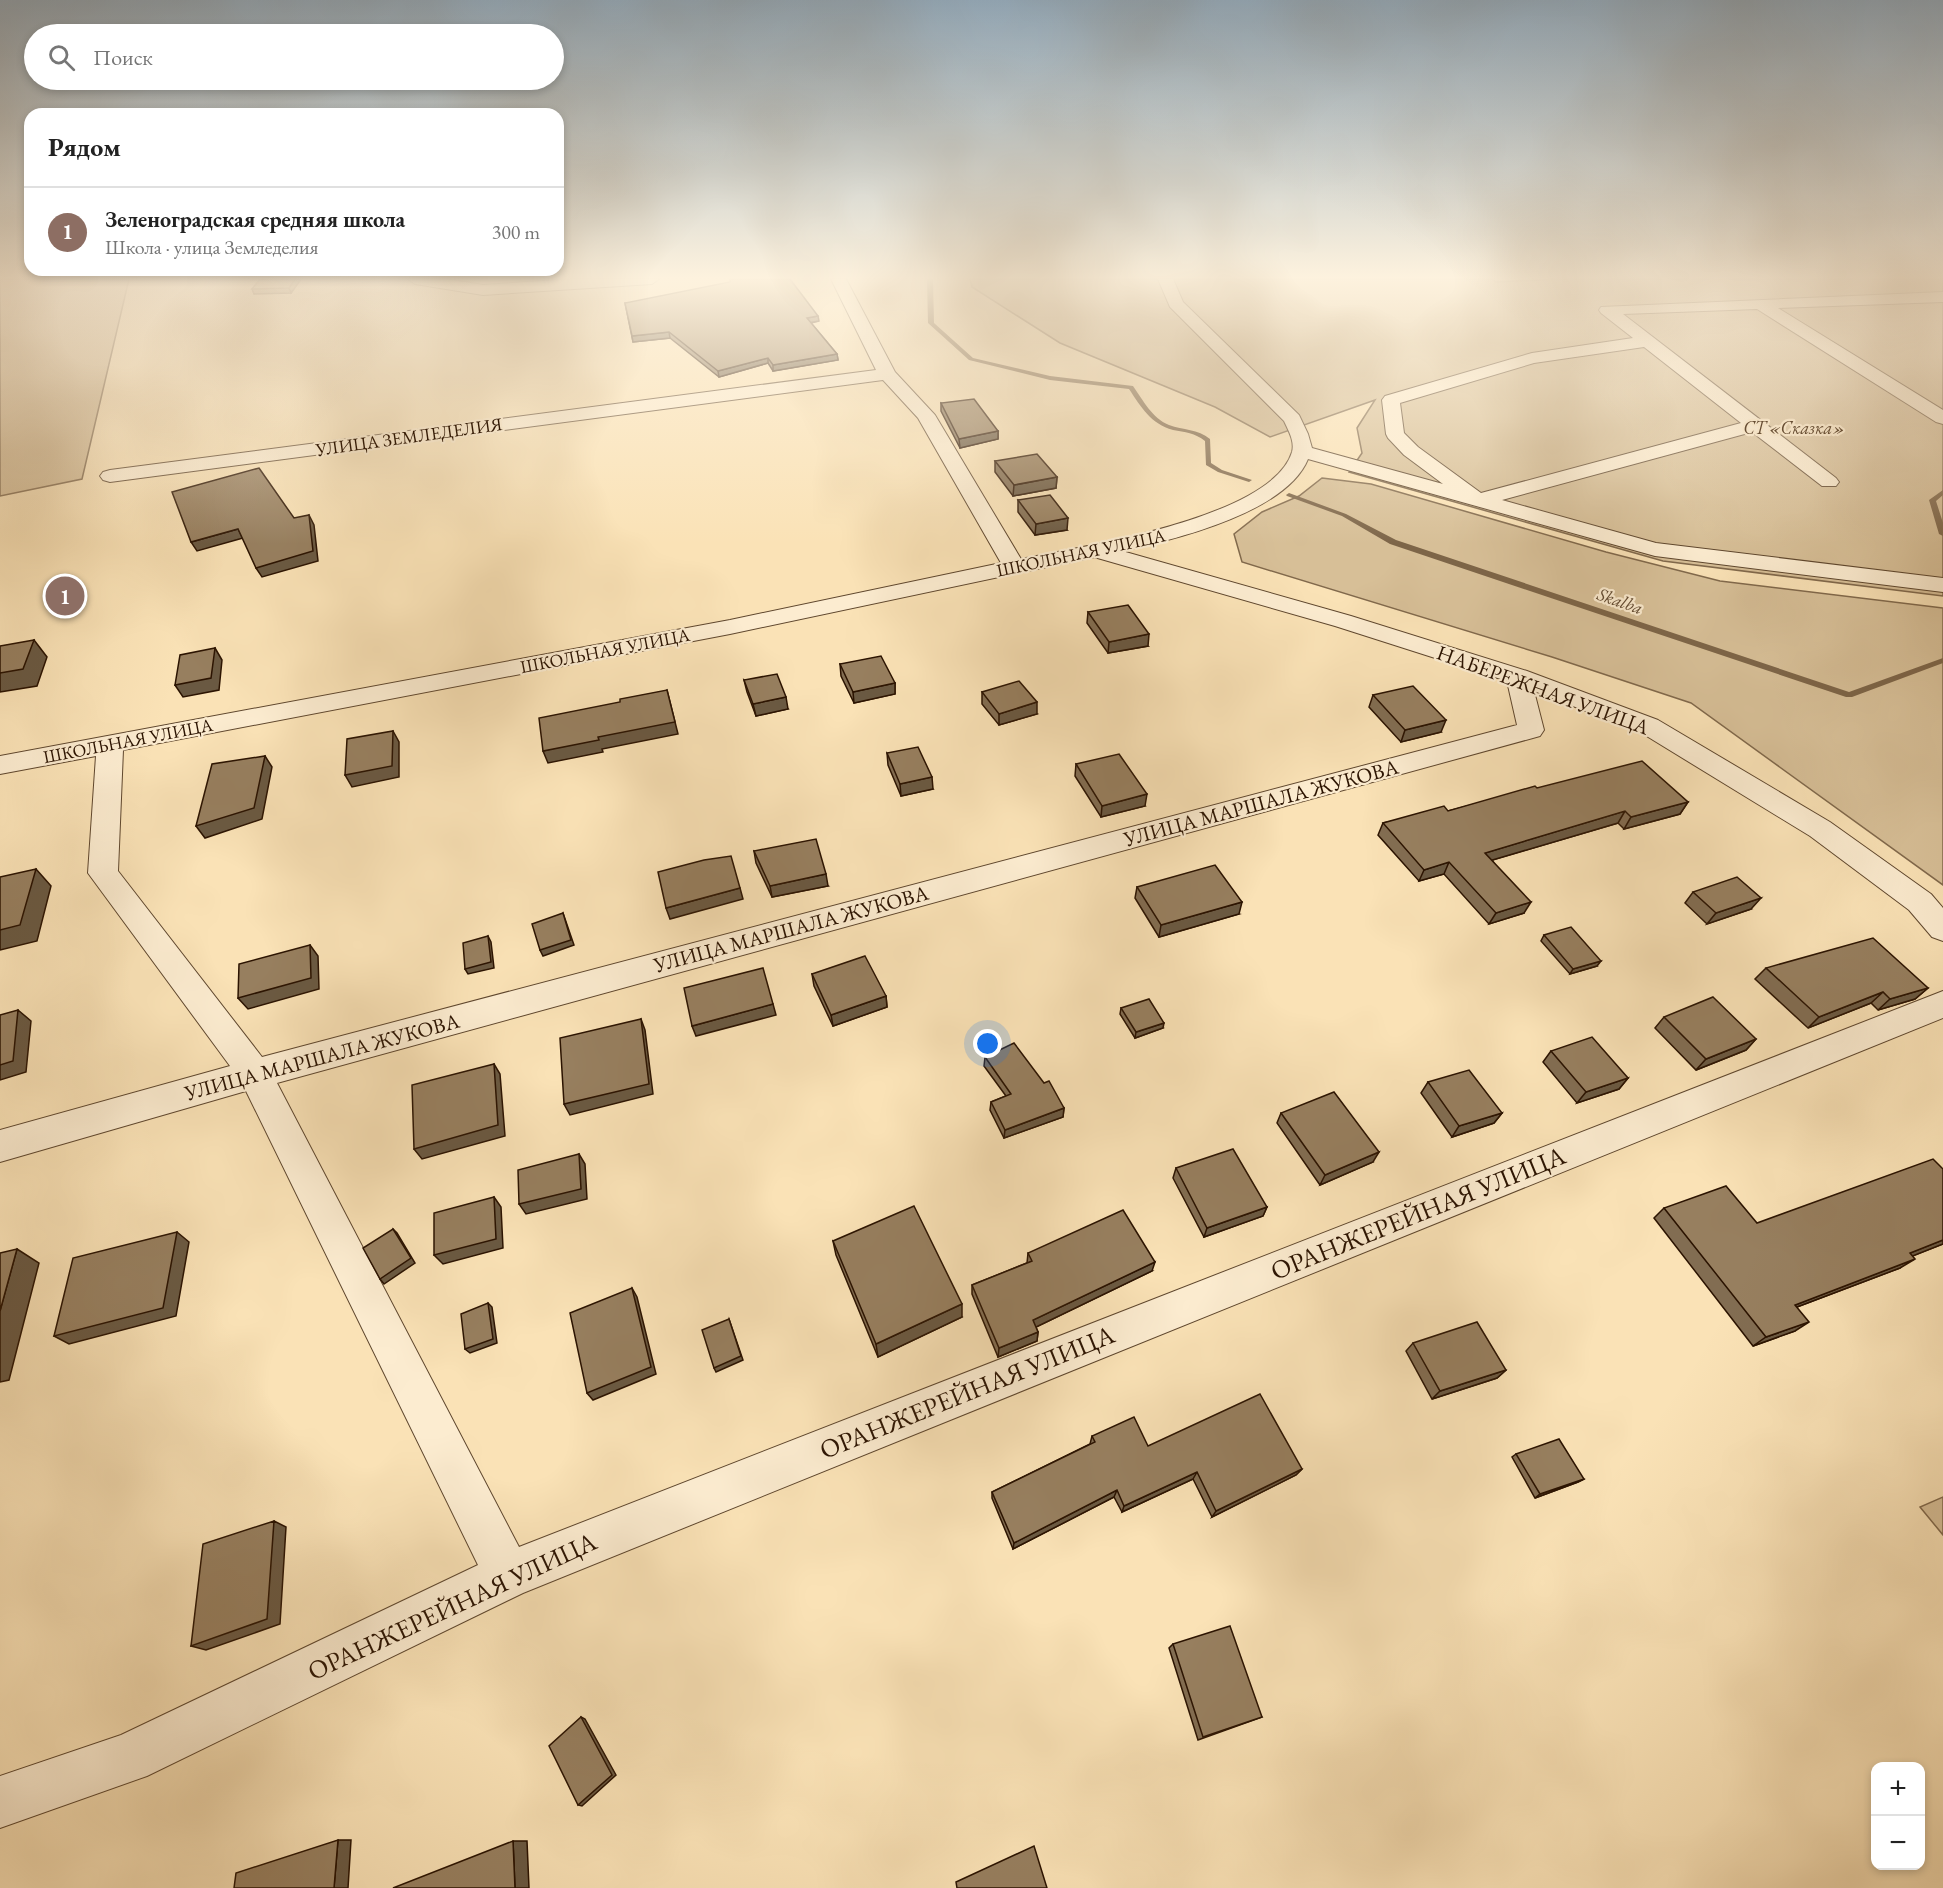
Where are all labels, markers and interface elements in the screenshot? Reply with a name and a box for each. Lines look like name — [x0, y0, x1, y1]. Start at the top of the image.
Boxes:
search box — [24, 24, 564, 90]
icon: search — [45, 41, 78, 74]
text: Поиск — [93, 43, 153, 72]
text: Рядом — [48, 130, 121, 164]
text: Зеленоградская средняя школа — [105, 205, 405, 234]
text: 1 — [62, 219, 73, 245]
text: 300 m — [492, 219, 540, 245]
text: Школа · улица Земледелия — [105, 234, 318, 260]
street label: УЛИЦА ЗЕМЛЕДЕЛИЯ — [313, 412, 504, 461]
park label: СТ «Сказка» — [1743, 416, 1845, 439]
street label: ШКОЛЬНАЯ УЛИЦА — [994, 523, 1168, 582]
pin: 1 — [46, 574, 84, 618]
water label: Skalba — [1593, 582, 1646, 619]
street label: ШКОЛЬНАЯ УЛИЦА — [518, 623, 692, 678]
street label: НАБЕРЕЖНАЯ УЛИЦА — [1433, 639, 1654, 741]
street label: ШКОЛЬНАЯ УЛИЦА — [41, 713, 215, 768]
street label: УЛИЦА МАРШАЛА ЖУКОВА — [1119, 753, 1402, 853]
street label: УЛИЦА МАРШАЛА ЖУКОВА — [649, 879, 932, 979]
street label: УЛИЦА МАРШАЛА ЖУКОВА — [180, 1007, 463, 1107]
your location — [973, 1029, 1002, 1058]
street label: ОРАНЖЕРЕЙНАЯ УЛИЦА — [1266, 1138, 1571, 1288]
street label: ОРАНЖЕРЕЙНАЯ УЛИЦА — [815, 1317, 1120, 1467]
street label: ОРАНЖЕРЕЙНАЯ УЛИЦА — [302, 1524, 603, 1688]
map controls — [1871, 1762, 1925, 1870]
button: + — [1871, 1762, 1925, 1816]
button: − — [1871, 1816, 1925, 1870]

